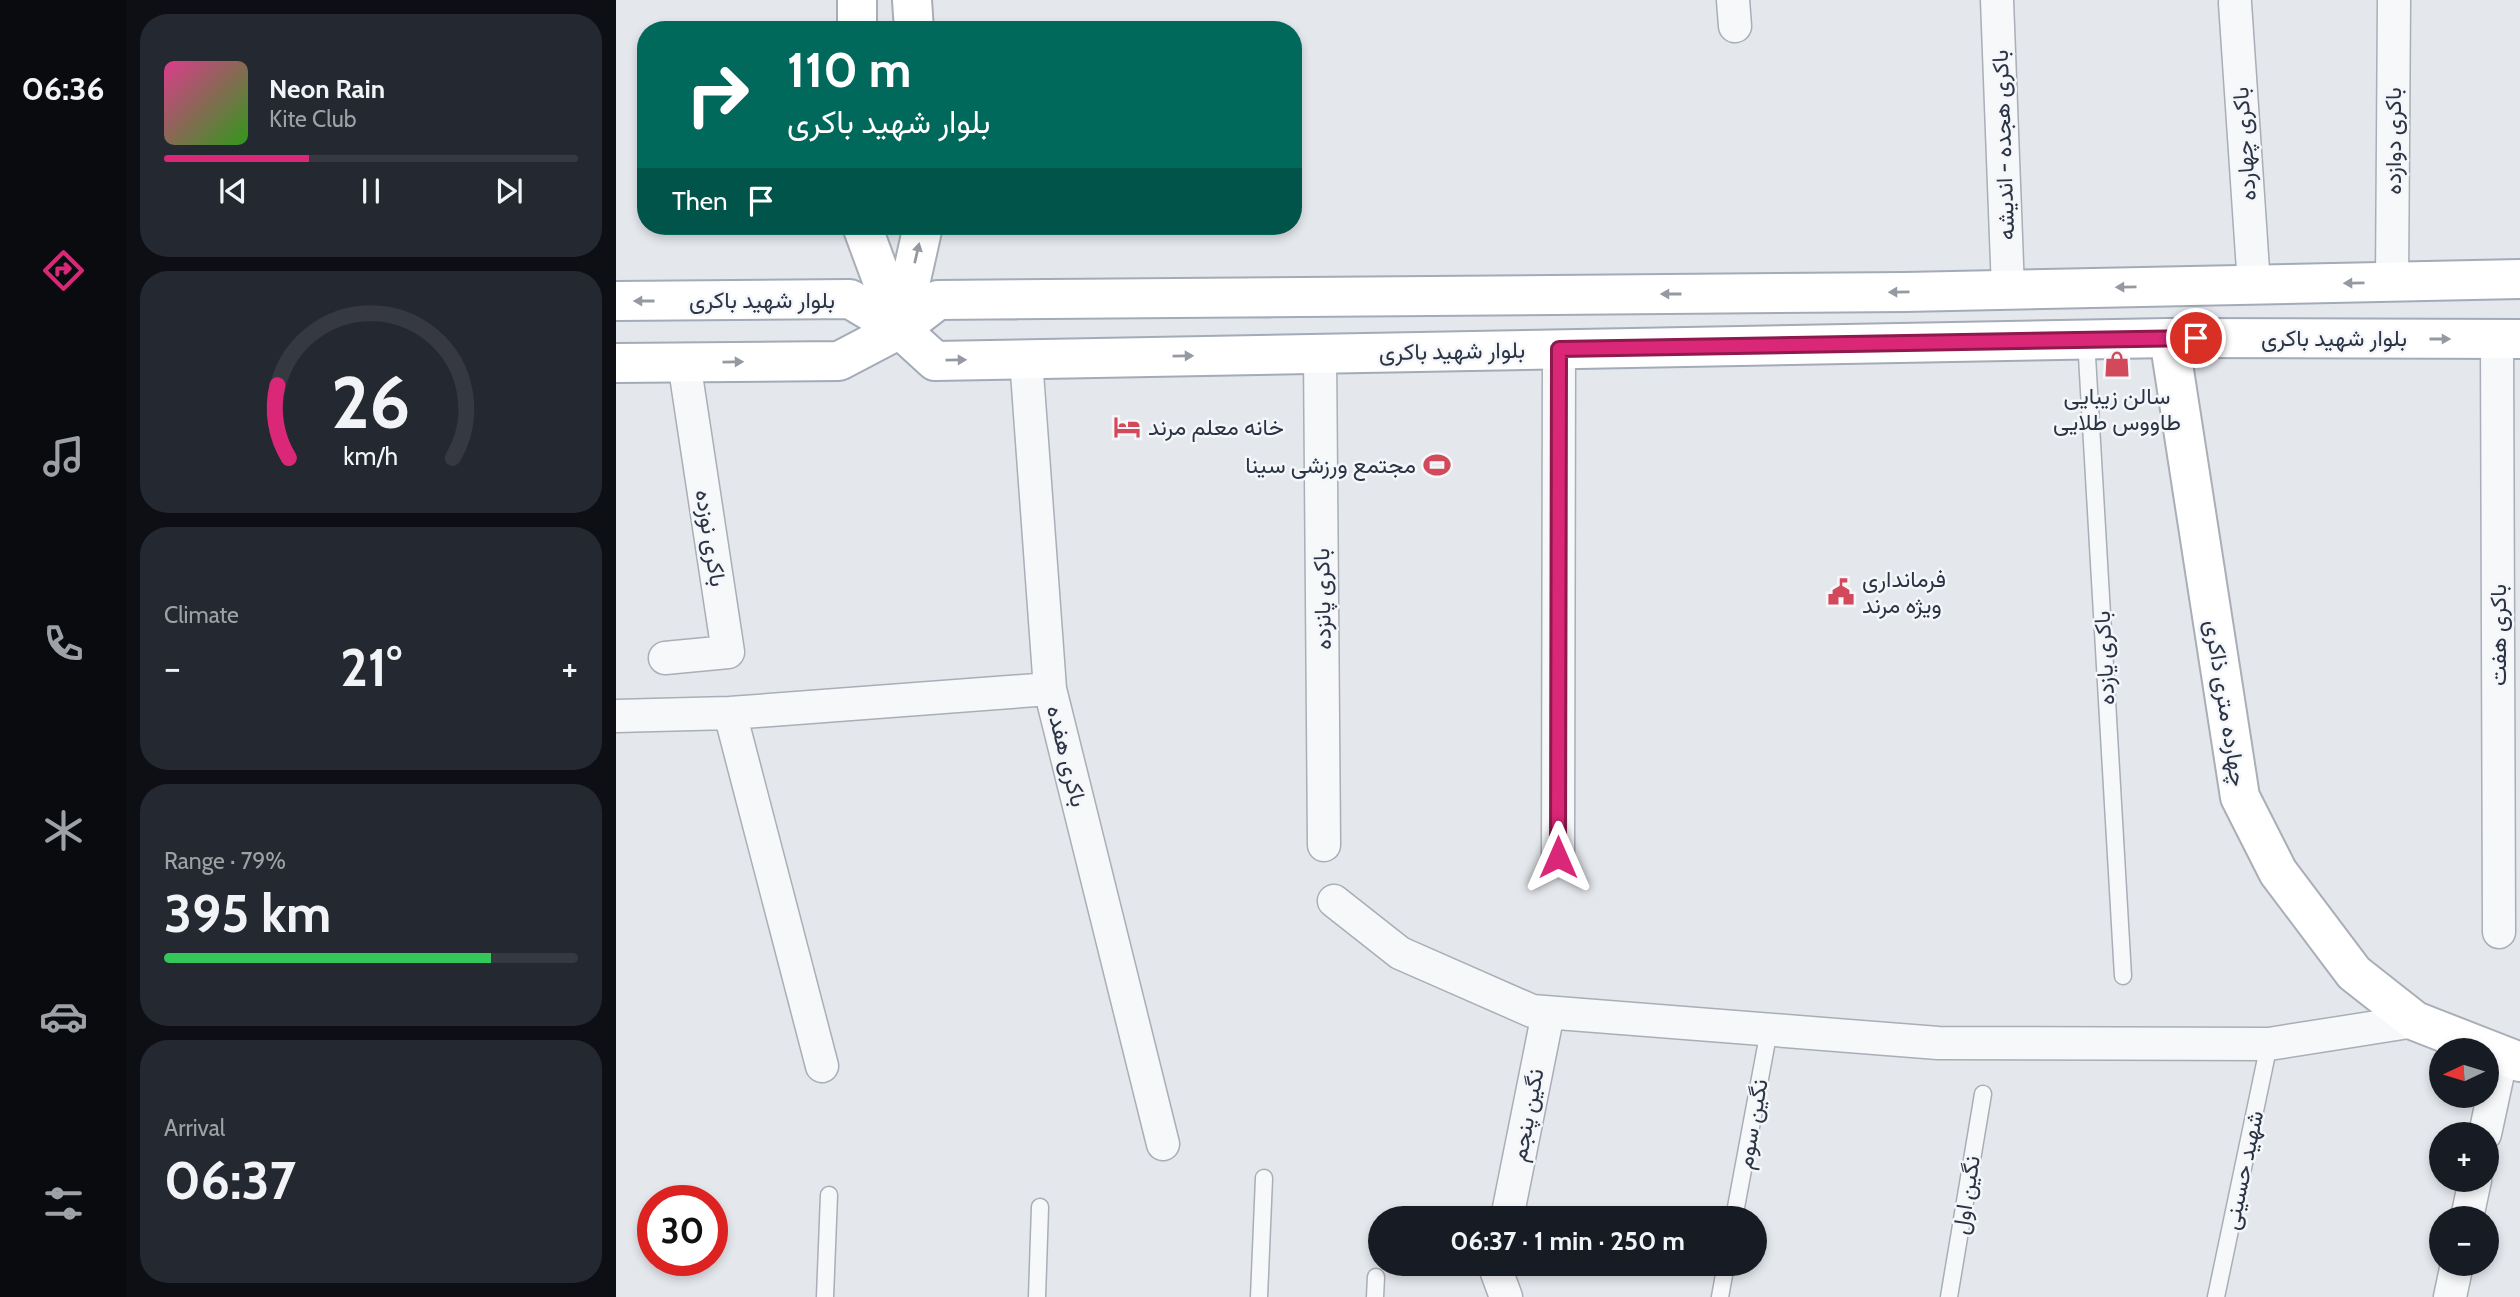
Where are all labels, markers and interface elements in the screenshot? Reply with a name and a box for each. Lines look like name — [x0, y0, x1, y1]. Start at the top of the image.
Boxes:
text: 110 m — [787, 40, 911, 99]
icon: right — [672, 49, 763, 140]
street label: باکری هجده - اندیشه — [1986, 49, 2021, 241]
text: 06:36 — [22, 69, 104, 108]
text: Neon Rain — [269, 73, 385, 105]
street label: باکری چهارده — [2226, 86, 2264, 202]
street label: باکری دوازده — [2379, 87, 2408, 195]
text: بلوار شهید باکری — [787, 102, 990, 141]
text: Kite Club — [269, 105, 356, 133]
icon: previous — [214, 172, 252, 210]
icon: pause — [352, 172, 390, 210]
icon: next — [490, 172, 528, 210]
icon: arrive — [742, 182, 780, 220]
text: Then — [672, 185, 728, 217]
one-way arrow — [912, 242, 923, 264]
icon: directions — [39, 246, 88, 295]
one-way arrow — [2343, 277, 2365, 288]
one-way arrow — [2115, 282, 2137, 293]
street label: بلوار شهید باکری — [689, 286, 835, 315]
one-way arrow — [1888, 286, 1910, 298]
one-way arrow — [1660, 288, 1682, 300]
one-way arrow — [633, 295, 655, 307]
pin — [2166, 308, 2226, 368]
icon: arrive — [2177, 319, 2215, 357]
street label: بلوار شهید باکری — [2261, 324, 2407, 353]
one-way arrow — [2429, 333, 2451, 345]
street label: بلوار شهید باکری — [1379, 336, 1525, 367]
shop icon: سالن زیبایی طاووس طلایی — [2102, 349, 2132, 379]
one-way arrow — [1173, 350, 1195, 362]
one-way arrow — [945, 354, 967, 366]
one-way arrow — [722, 356, 744, 368]
text: 26 — [331, 358, 411, 446]
place label: سالن زیبایی طاووس طلایی — [2053, 382, 2181, 436]
hotel icon: خانه معلم مرند — [1112, 412, 1142, 442]
place label: خانه معلم مرند — [1148, 413, 1284, 442]
icon: music — [39, 432, 88, 481]
text: km/h — [344, 441, 398, 471]
sports icon: مجتمع ورزشی سینا — [1422, 450, 1452, 480]
place label: مجتمع ورزشی سینا — [1245, 451, 1416, 481]
street label: باکری نوزده — [689, 487, 732, 589]
street label: باکری پانزده — [1307, 548, 1339, 650]
place label: فرمانداری ویژه مرند — [1862, 565, 1946, 620]
public building icon: فرمانداری ویژه مرند — [1826, 577, 1856, 607]
street label: باکری هفت — [2484, 584, 2513, 686]
text: Climate — [164, 601, 239, 629]
street label: باکری یازده — [2088, 610, 2121, 706]
street label: چهارده متری ذاکری — [2197, 618, 2253, 789]
icon: phone — [39, 619, 88, 668]
text: 21° — [340, 636, 402, 699]
text: − — [164, 644, 181, 691]
text: + — [561, 644, 578, 691]
street label: باکری هفده — [1040, 702, 1093, 810]
icon: climate — [39, 806, 88, 855]
position arrow — [1521, 820, 1595, 894]
text: Range · 79% — [164, 847, 286, 875]
text: 395 km — [164, 882, 331, 945]
icon: car — [39, 992, 88, 1041]
north arrow — [2429, 1038, 2499, 1108]
map controls — [2429, 1038, 2499, 1276]
street label: نگین پنجم — [1504, 1066, 1552, 1164]
street label: نگین سوم — [1730, 1077, 1775, 1172]
street label: شهید حسینی — [2217, 1108, 2270, 1232]
text: Arrival — [164, 1114, 225, 1142]
button: + — [2429, 1122, 2499, 1192]
text: 06:37 — [164, 1149, 296, 1212]
street label: نگین اول — [1946, 1154, 1987, 1237]
icon: filters — [39, 1179, 88, 1228]
speed limit sign: 30 — [637, 1185, 728, 1276]
button: − — [2429, 1206, 2499, 1276]
text: 06:37 · 1 min · 250 m — [1450, 1225, 1685, 1257]

